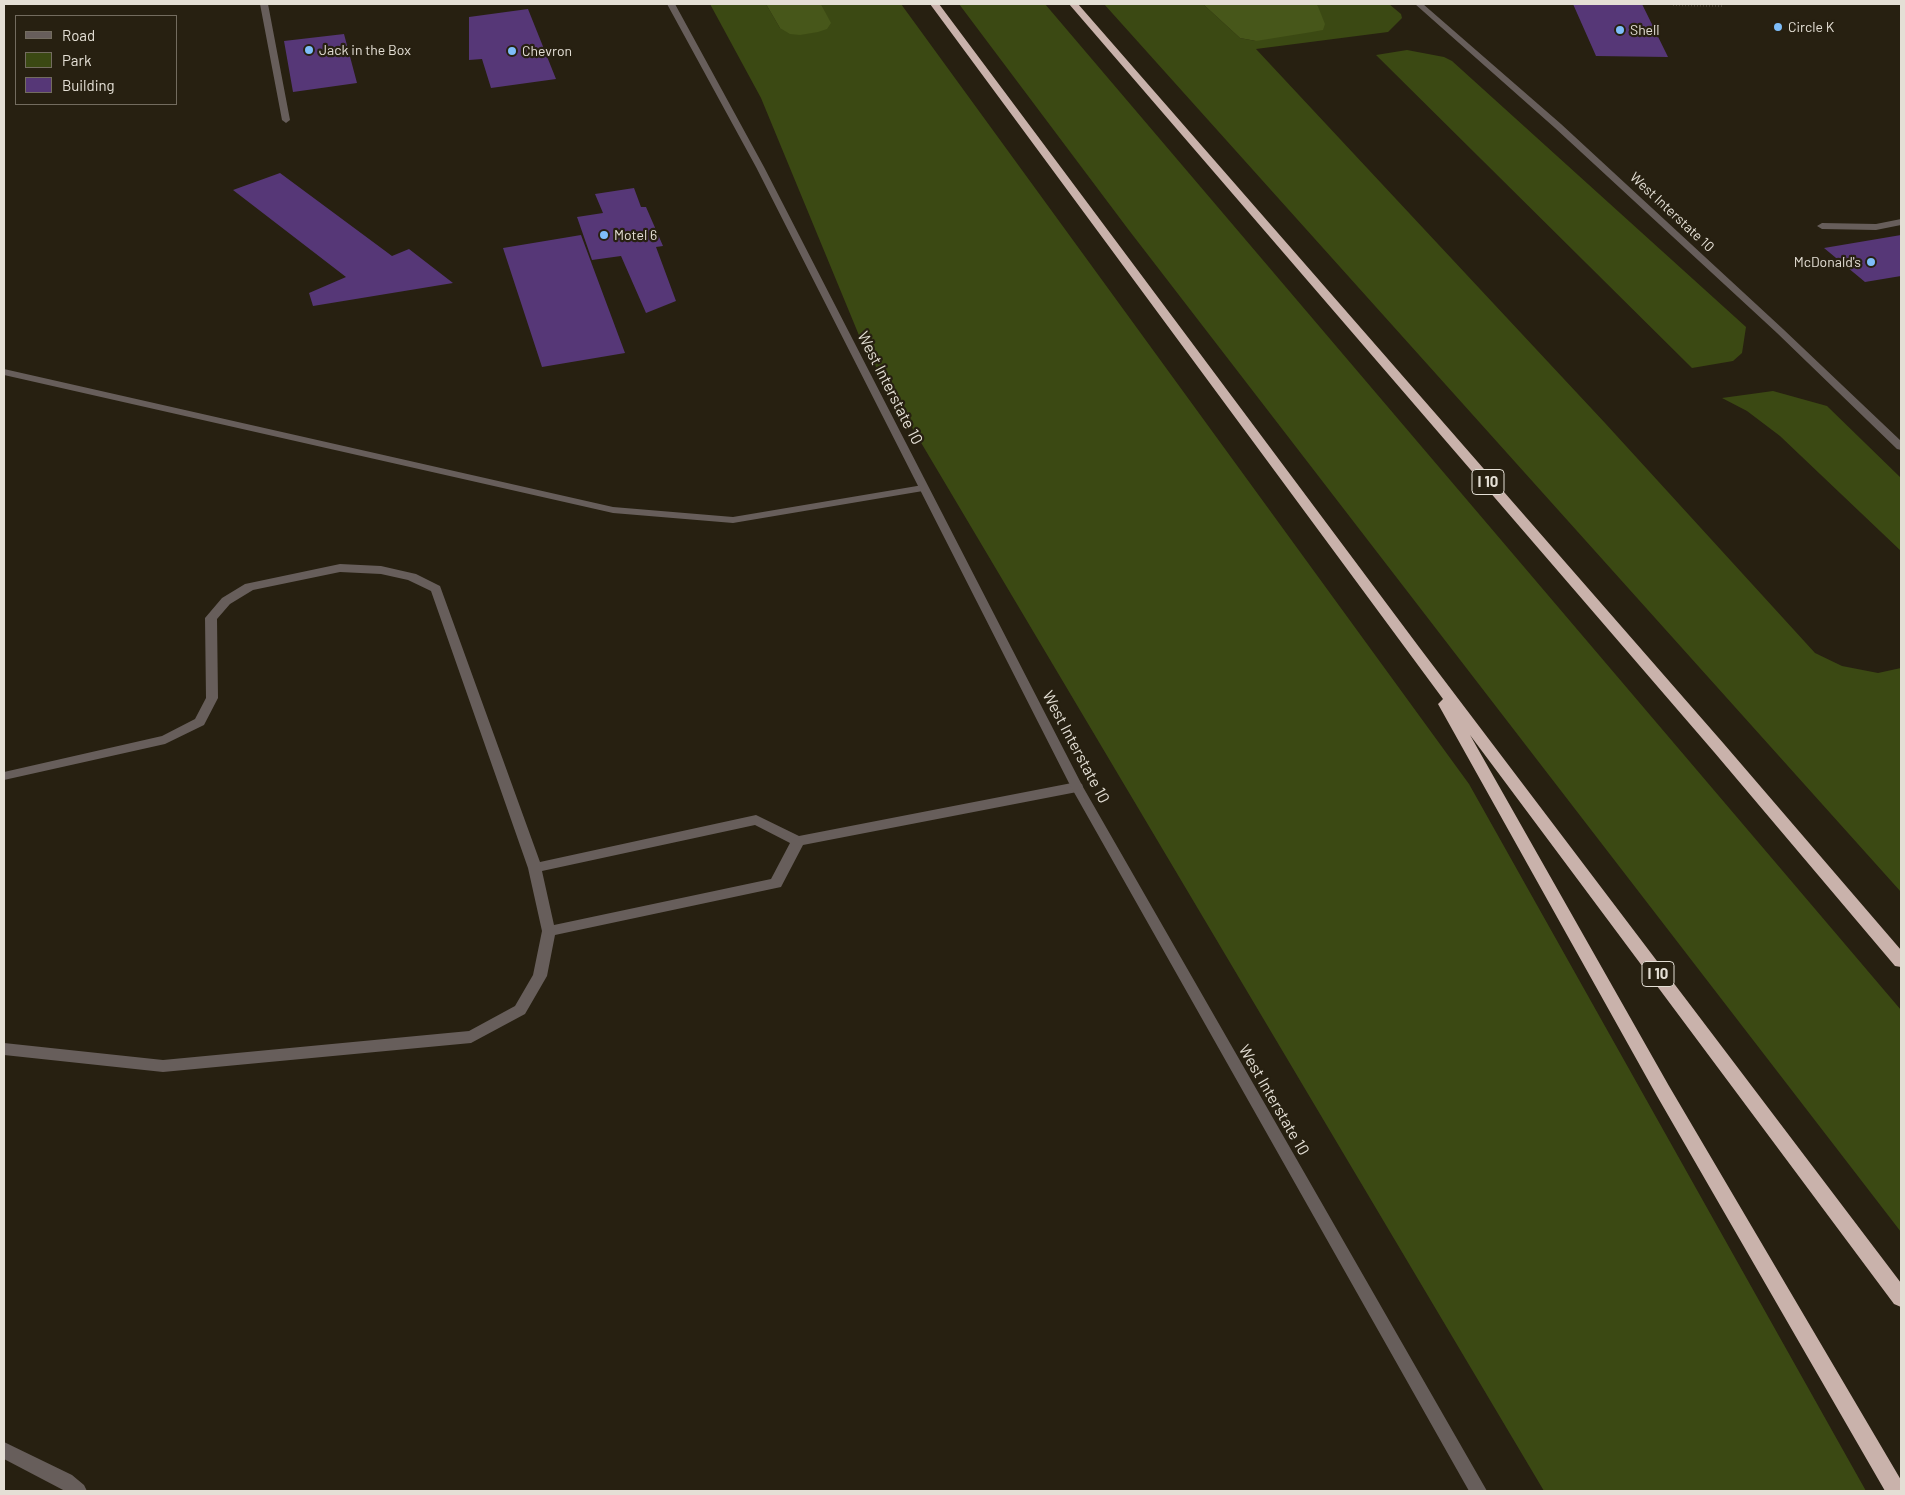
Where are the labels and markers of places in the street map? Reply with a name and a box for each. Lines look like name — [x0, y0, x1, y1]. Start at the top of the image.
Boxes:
place label: Circle K — [1788, 19, 1834, 35]
marker: Circle K — [1772, 21, 1784, 33]
place label: Shell — [1630, 22, 1660, 38]
marker: Shell — [1614, 24, 1626, 36]
place label: Jack in the Box — [319, 42, 411, 58]
place label: Chevron — [522, 43, 572, 59]
marker: Jack in the Box — [303, 44, 315, 56]
marker: Chevron — [506, 45, 518, 57]
place label: Motel 6 — [614, 227, 657, 243]
marker: Motel 6 — [598, 229, 610, 241]
place label: McDonald's — [1794, 254, 1861, 270]
marker: McDonald's — [1865, 256, 1877, 268]

